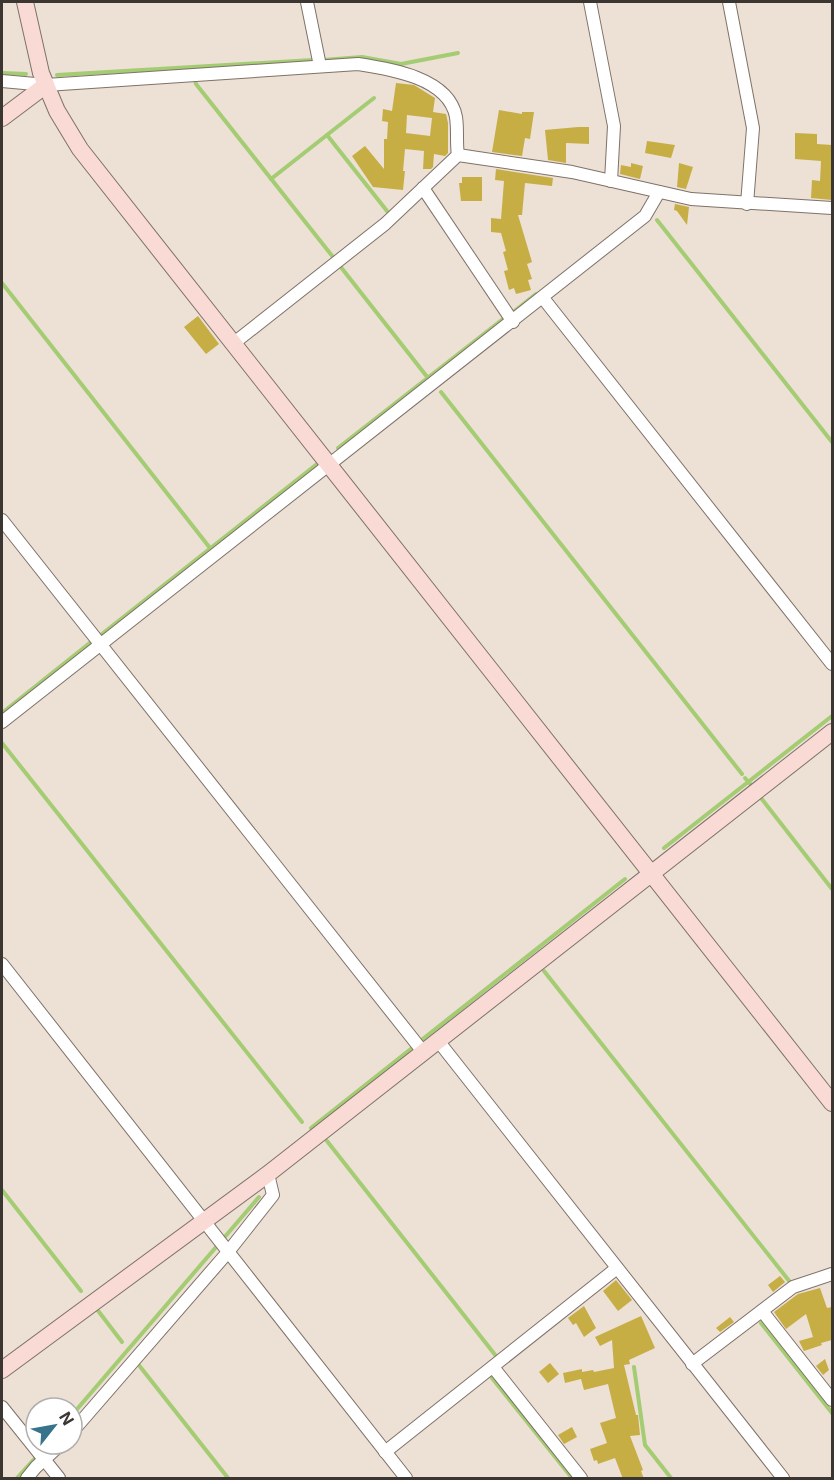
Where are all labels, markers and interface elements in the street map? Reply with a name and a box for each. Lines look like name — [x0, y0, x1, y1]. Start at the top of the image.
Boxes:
north arrow — [24, 1396, 84, 1456]
text: N — [55, 1408, 79, 1429]

